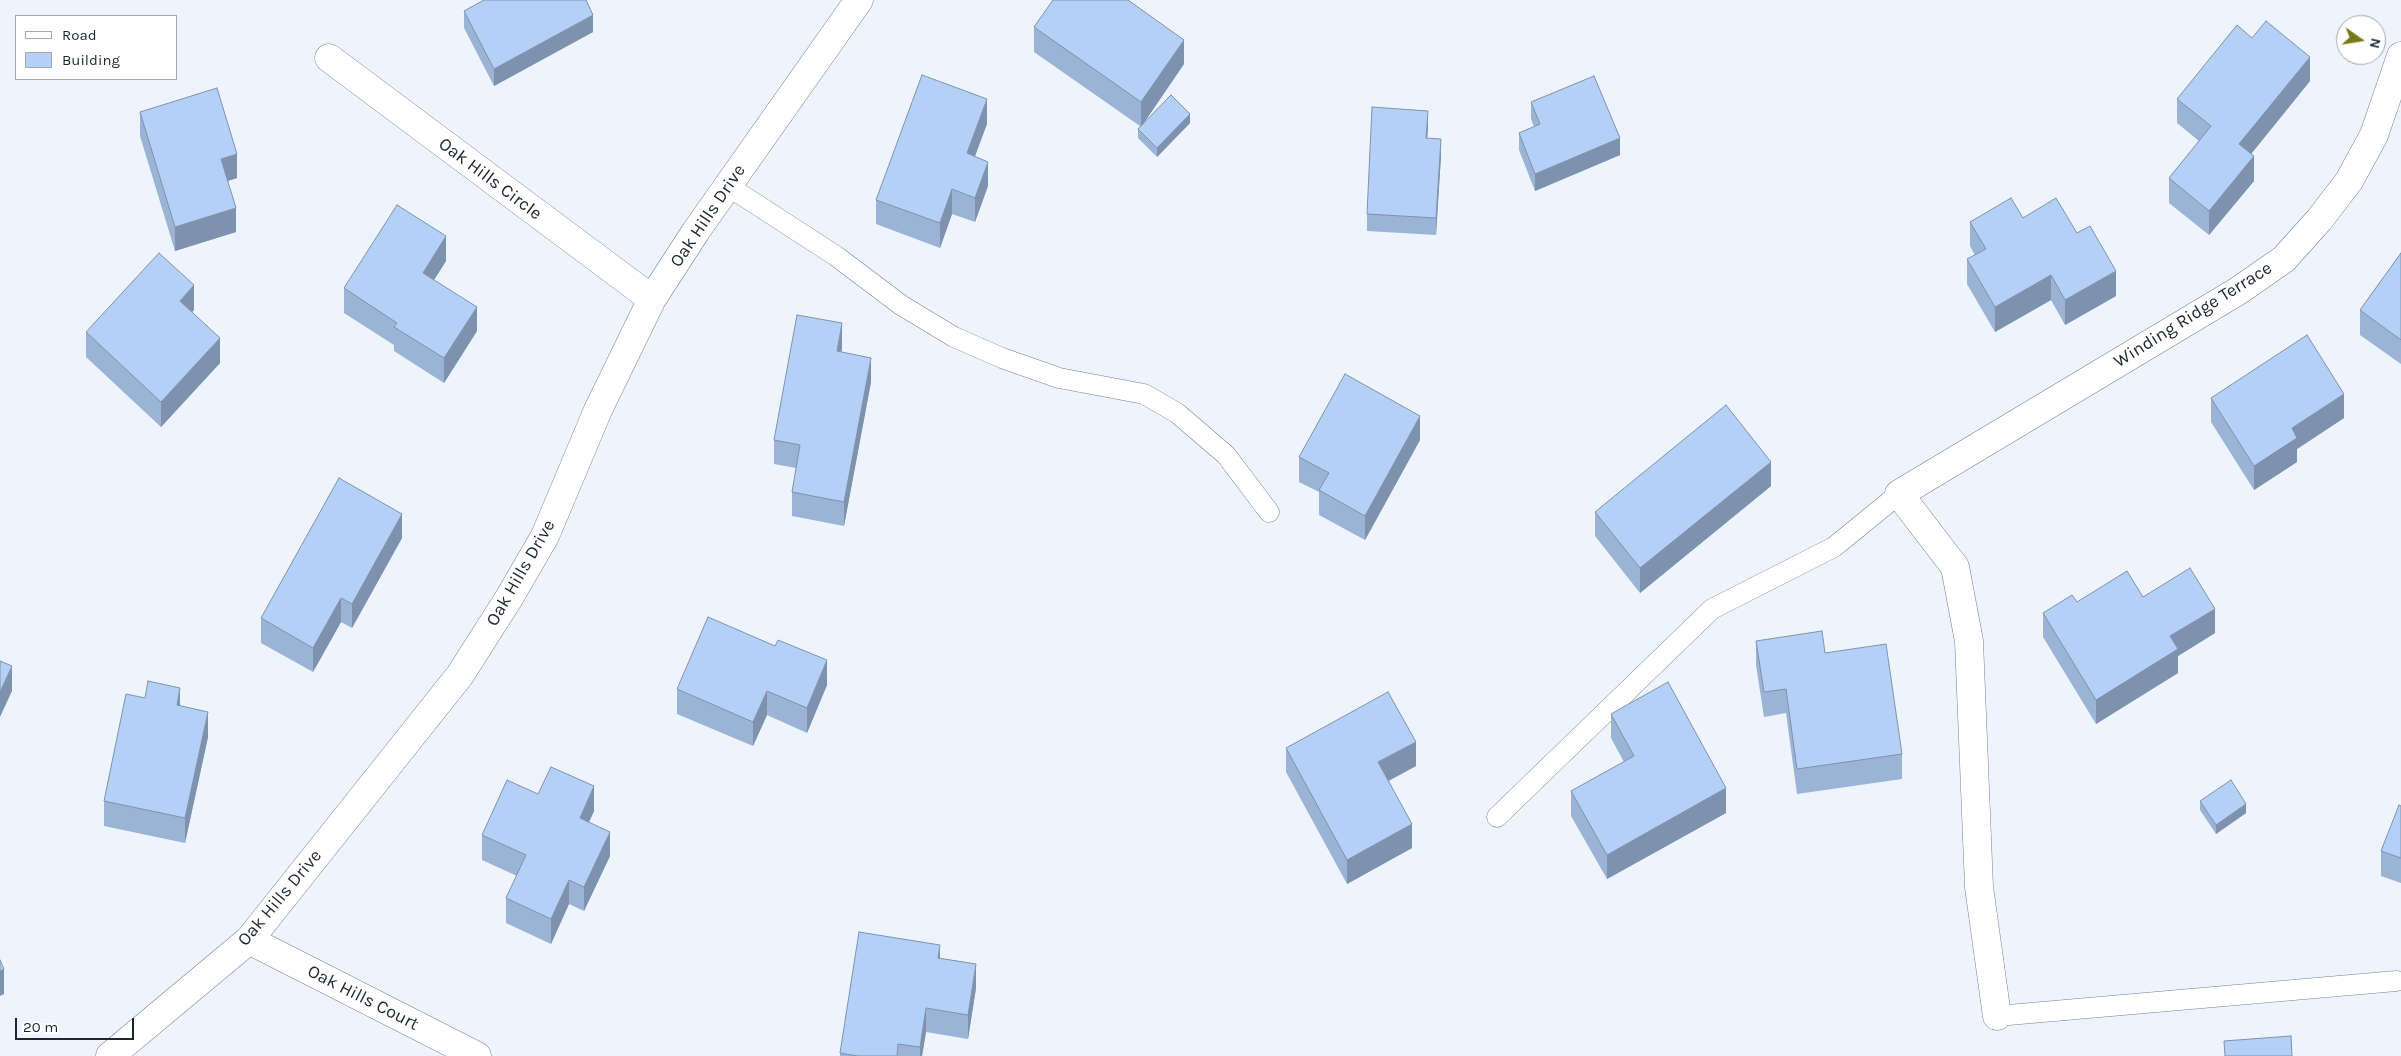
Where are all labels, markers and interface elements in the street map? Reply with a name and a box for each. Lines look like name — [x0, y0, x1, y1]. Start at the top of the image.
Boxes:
legend — [15, 15, 178, 80]
north arrow — [2336, 15, 2386, 65]
text: Road — [62, 26, 97, 44]
text: N — [2366, 36, 2385, 50]
text: Building — [62, 51, 120, 69]
street label: Oak Hills Circle — [434, 133, 546, 225]
street label: Oak Hills Drive — [666, 161, 750, 271]
street label: Winding Ridge Terrace — [2110, 257, 2276, 373]
street label: Oak Hills Drive — [482, 516, 560, 630]
street label: Oak Hills Drive — [233, 845, 327, 951]
street label: Oak Hills Court — [304, 961, 422, 1035]
scale bar — [18, 1008, 136, 1040]
text: 20 m — [23, 1018, 58, 1036]

